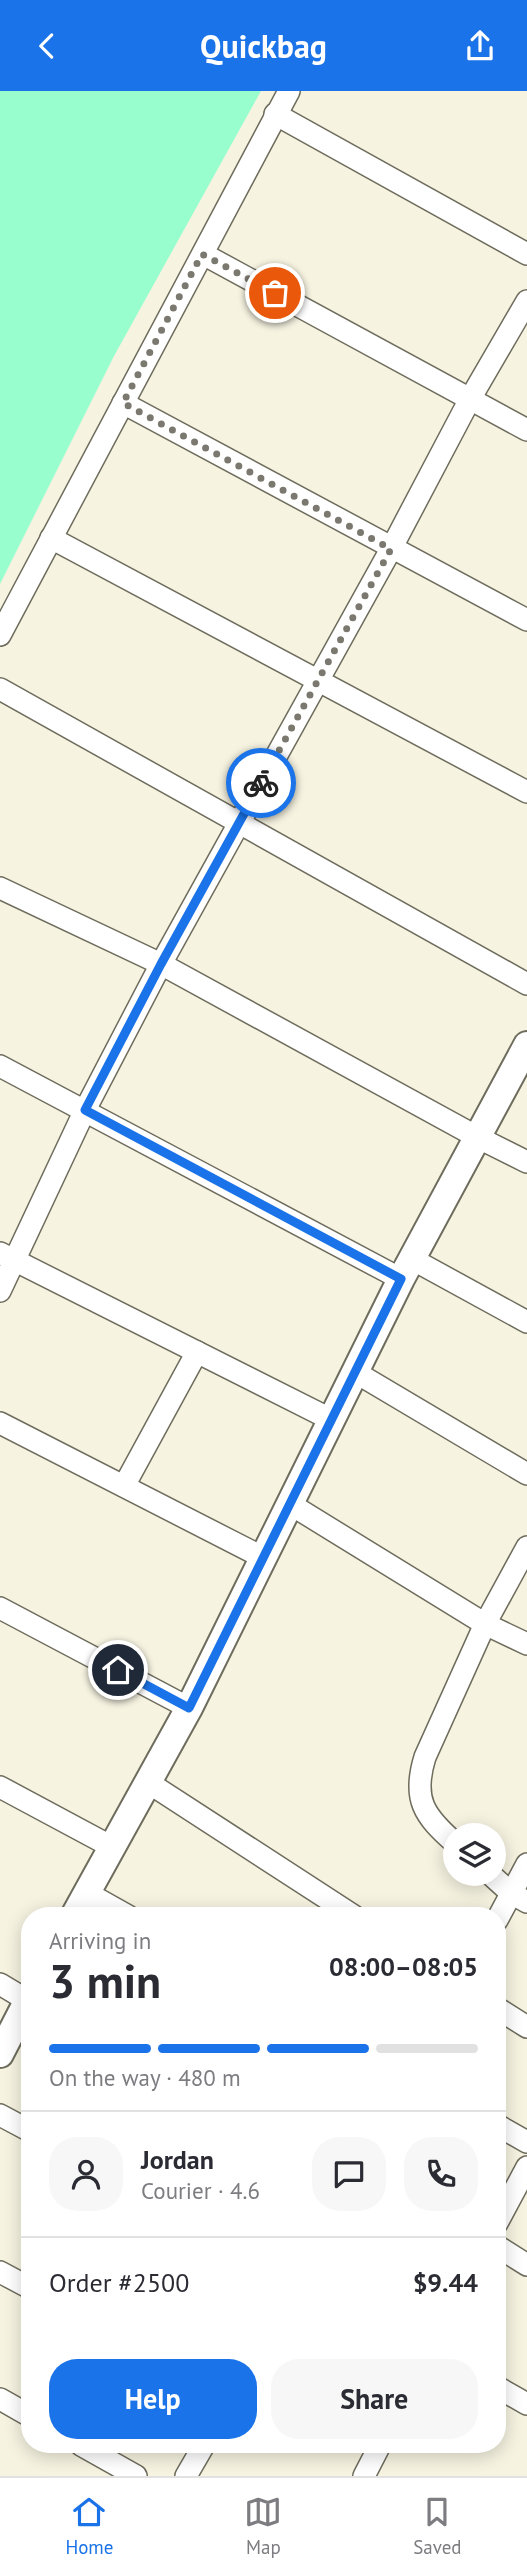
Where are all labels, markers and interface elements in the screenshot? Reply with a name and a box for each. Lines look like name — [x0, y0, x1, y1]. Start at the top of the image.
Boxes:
text: Quickbag — [200, 25, 327, 67]
icon: back — [28, 27, 66, 65]
icon: share — [461, 27, 499, 65]
pin — [245, 263, 305, 323]
icon: bag — [256, 274, 294, 312]
courier — [226, 748, 296, 818]
icon: bike — [242, 764, 280, 802]
pin — [88, 1640, 148, 1700]
icon: home — [99, 1651, 137, 1689]
map controls — [443, 1823, 506, 1886]
button: layers — [443, 1823, 506, 1886]
text: Arriving in — [49, 1926, 151, 1955]
text: 08:00–08:05 — [329, 1950, 478, 1983]
text: 3 min — [49, 1951, 161, 2011]
text: On the way · 480 m — [49, 2063, 241, 2092]
button: person — [49, 2137, 123, 2211]
button: chat — [312, 2137, 386, 2211]
button: phone — [404, 2137, 478, 2211]
text: Jordan — [141, 2143, 214, 2176]
text: Courier · 4.6 — [141, 2176, 260, 2205]
text: Order #2500 — [49, 2266, 189, 2299]
text: $9.44 — [413, 2266, 478, 2299]
button: Help — [49, 2359, 257, 2439]
button: Share — [271, 2359, 478, 2439]
tab: Home — [65, 2493, 113, 2559]
tab: Map — [244, 2493, 282, 2559]
tab: Saved — [413, 2493, 462, 2559]

